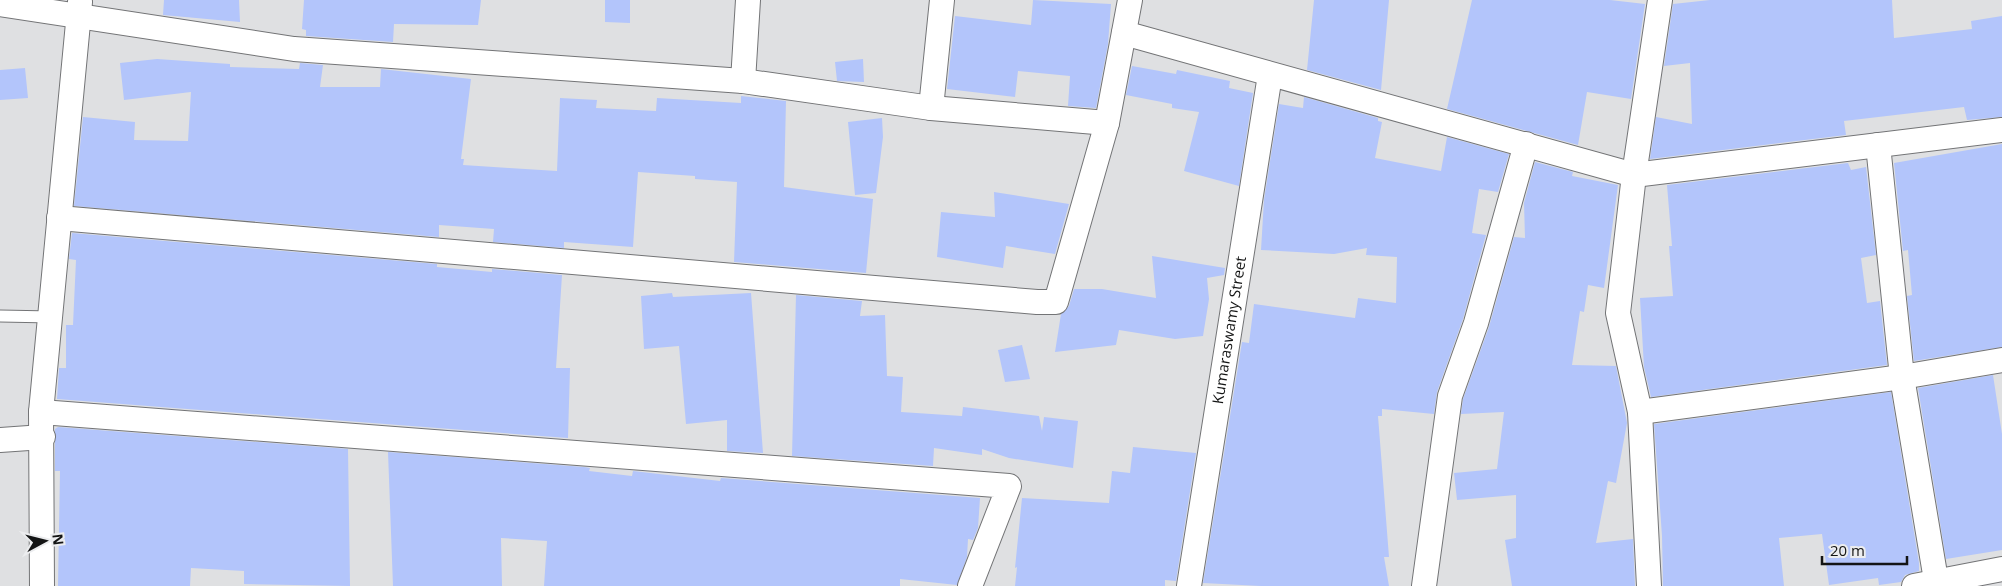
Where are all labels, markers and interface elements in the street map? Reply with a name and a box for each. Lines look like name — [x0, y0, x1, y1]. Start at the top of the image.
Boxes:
street label: Kumaraswamy Street — [1207, 255, 1250, 405]
north arrow — [20, 516, 70, 566]
text: N — [48, 533, 69, 546]
scale bar — [1822, 534, 1907, 566]
text: 20 m — [1830, 540, 1865, 560]

